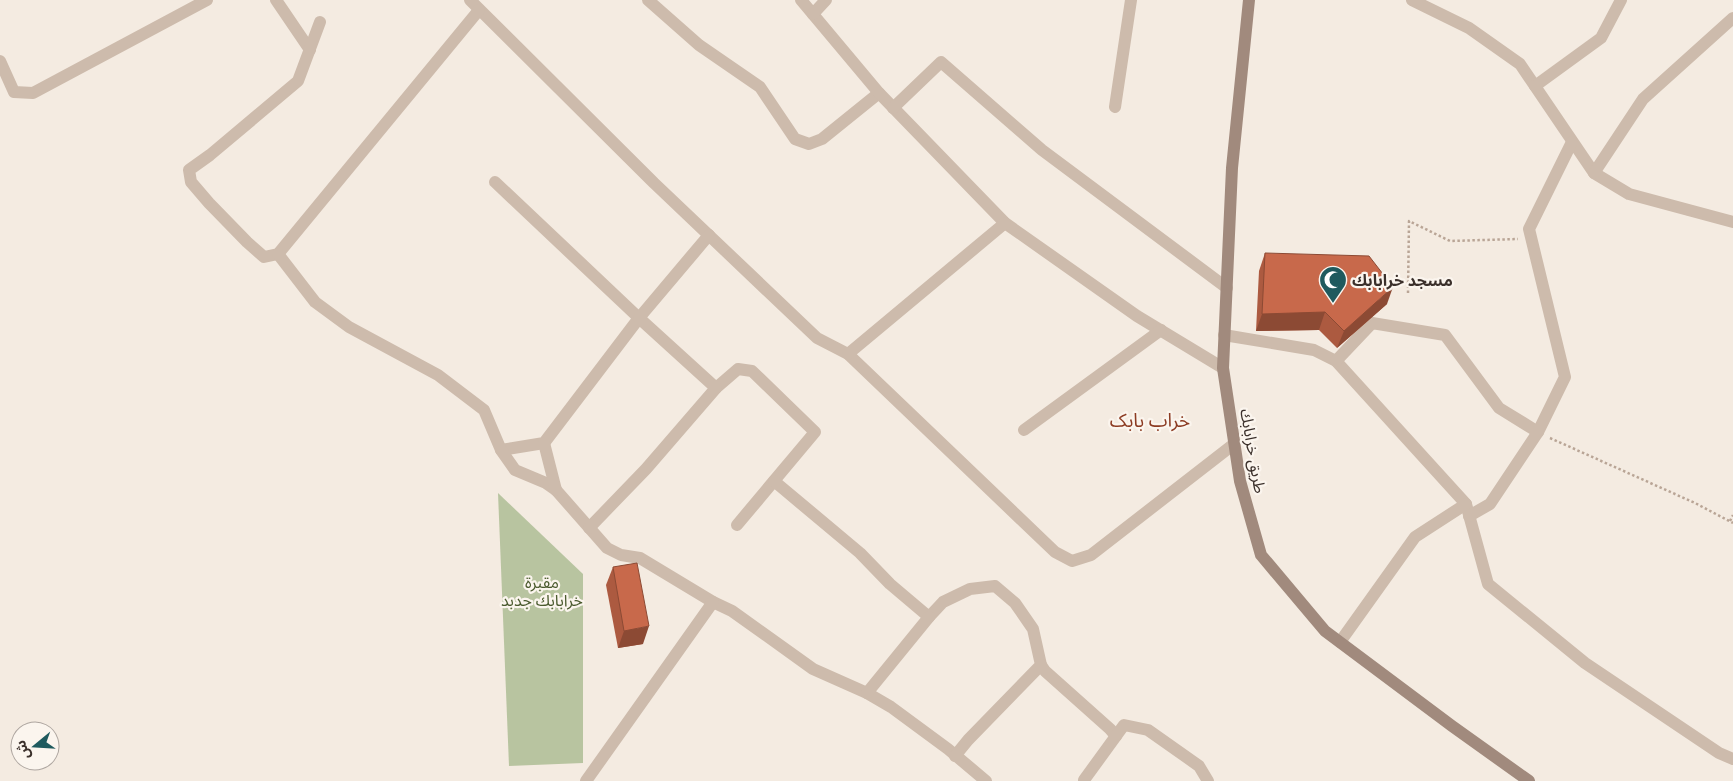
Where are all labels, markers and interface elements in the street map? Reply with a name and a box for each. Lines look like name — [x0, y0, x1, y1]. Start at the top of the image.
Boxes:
mosque icon: مسجد خرابابك — [1318, 265, 1348, 304]
place label: مسجد خرابابك — [1352, 271, 1453, 290]
street label: طريق خرابابك — [1235, 407, 1270, 495]
district label: خراب بابک — [1110, 409, 1190, 432]
park label: مقبرة خرابابك جدبد — [501, 573, 583, 610]
north arrow — [10, 721, 60, 771]
text: ش — [12, 738, 33, 762]

